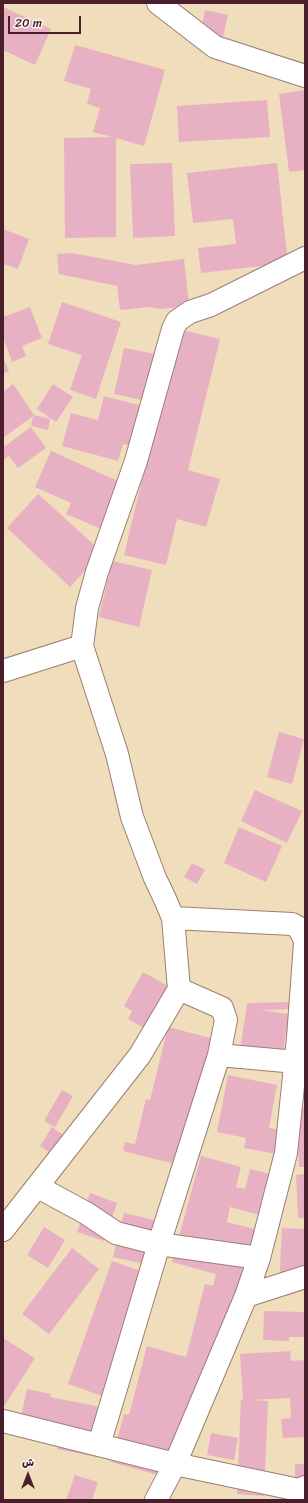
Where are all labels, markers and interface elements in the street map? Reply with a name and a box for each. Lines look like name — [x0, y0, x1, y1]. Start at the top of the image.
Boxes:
scale bar — [10, 8, 83, 34]
text: 20 m — [15, 12, 42, 34]
text: ش — [22, 1453, 34, 1472]
north arrow — [8, 1455, 48, 1495]

